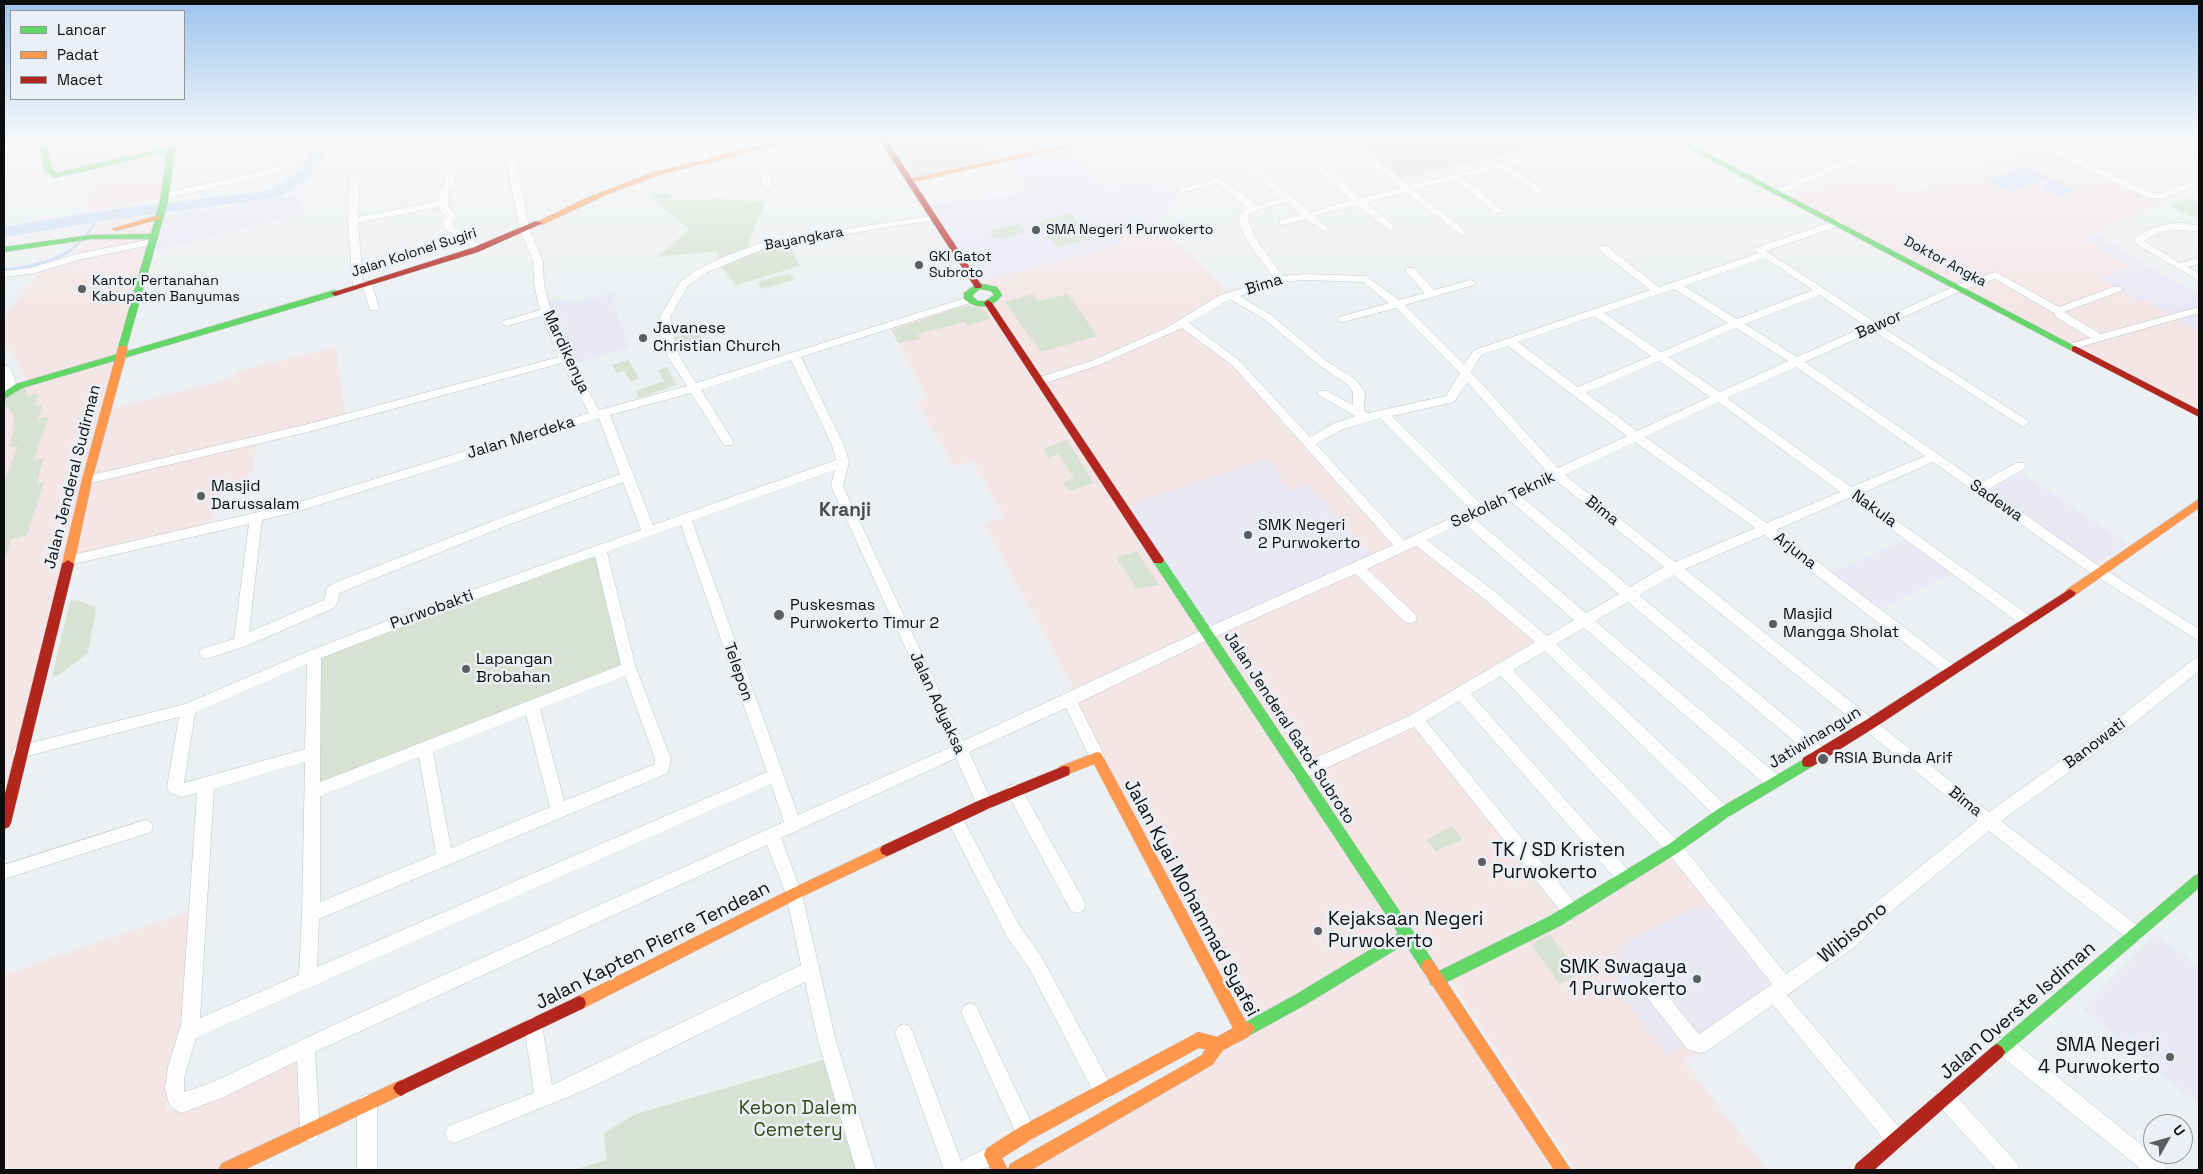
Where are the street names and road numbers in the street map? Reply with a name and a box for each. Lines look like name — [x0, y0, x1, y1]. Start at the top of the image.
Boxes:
street label: Bayangkara — [763, 224, 845, 254]
street label: Jalan Kolonel Sugiri — [349, 225, 479, 281]
street label: Doktor Angka — [1901, 233, 1989, 291]
street label: Bima — [1243, 270, 1285, 300]
street label: Bawor — [1853, 306, 1905, 344]
street label: Mardikenya — [538, 307, 594, 397]
street label: Jalan Jenderal Sudirman — [41, 383, 105, 571]
street label: Jalan Merdeka — [465, 412, 577, 464]
street label: Sekolah Teknik — [1448, 468, 1558, 532]
street label: Sadewa — [1966, 476, 2026, 526]
street label: Nakula — [1848, 486, 1900, 532]
street label: Bima — [1581, 492, 1623, 530]
street label: Arjuna — [1770, 528, 1820, 574]
street label: Purwobakti — [388, 586, 476, 634]
street label: Jalan Jenderal Gatot Subroto — [1219, 628, 1359, 828]
street label: Telepon — [719, 640, 757, 704]
street label: Jalan Adyaksa — [905, 649, 969, 757]
street label: Jatiwinangun — [1765, 703, 1865, 773]
street label: Banowati — [2060, 715, 2130, 773]
street label: Jalan Kyai Mohammad Syafei — [1118, 775, 1264, 1021]
street label: Bima — [1944, 783, 1986, 821]
street label: Jalan Kapten Pierre Tendean — [532, 877, 774, 1015]
street label: Wibisono — [1814, 897, 1892, 969]
street label: Jalan Overste Isdiman — [1935, 937, 2101, 1085]

